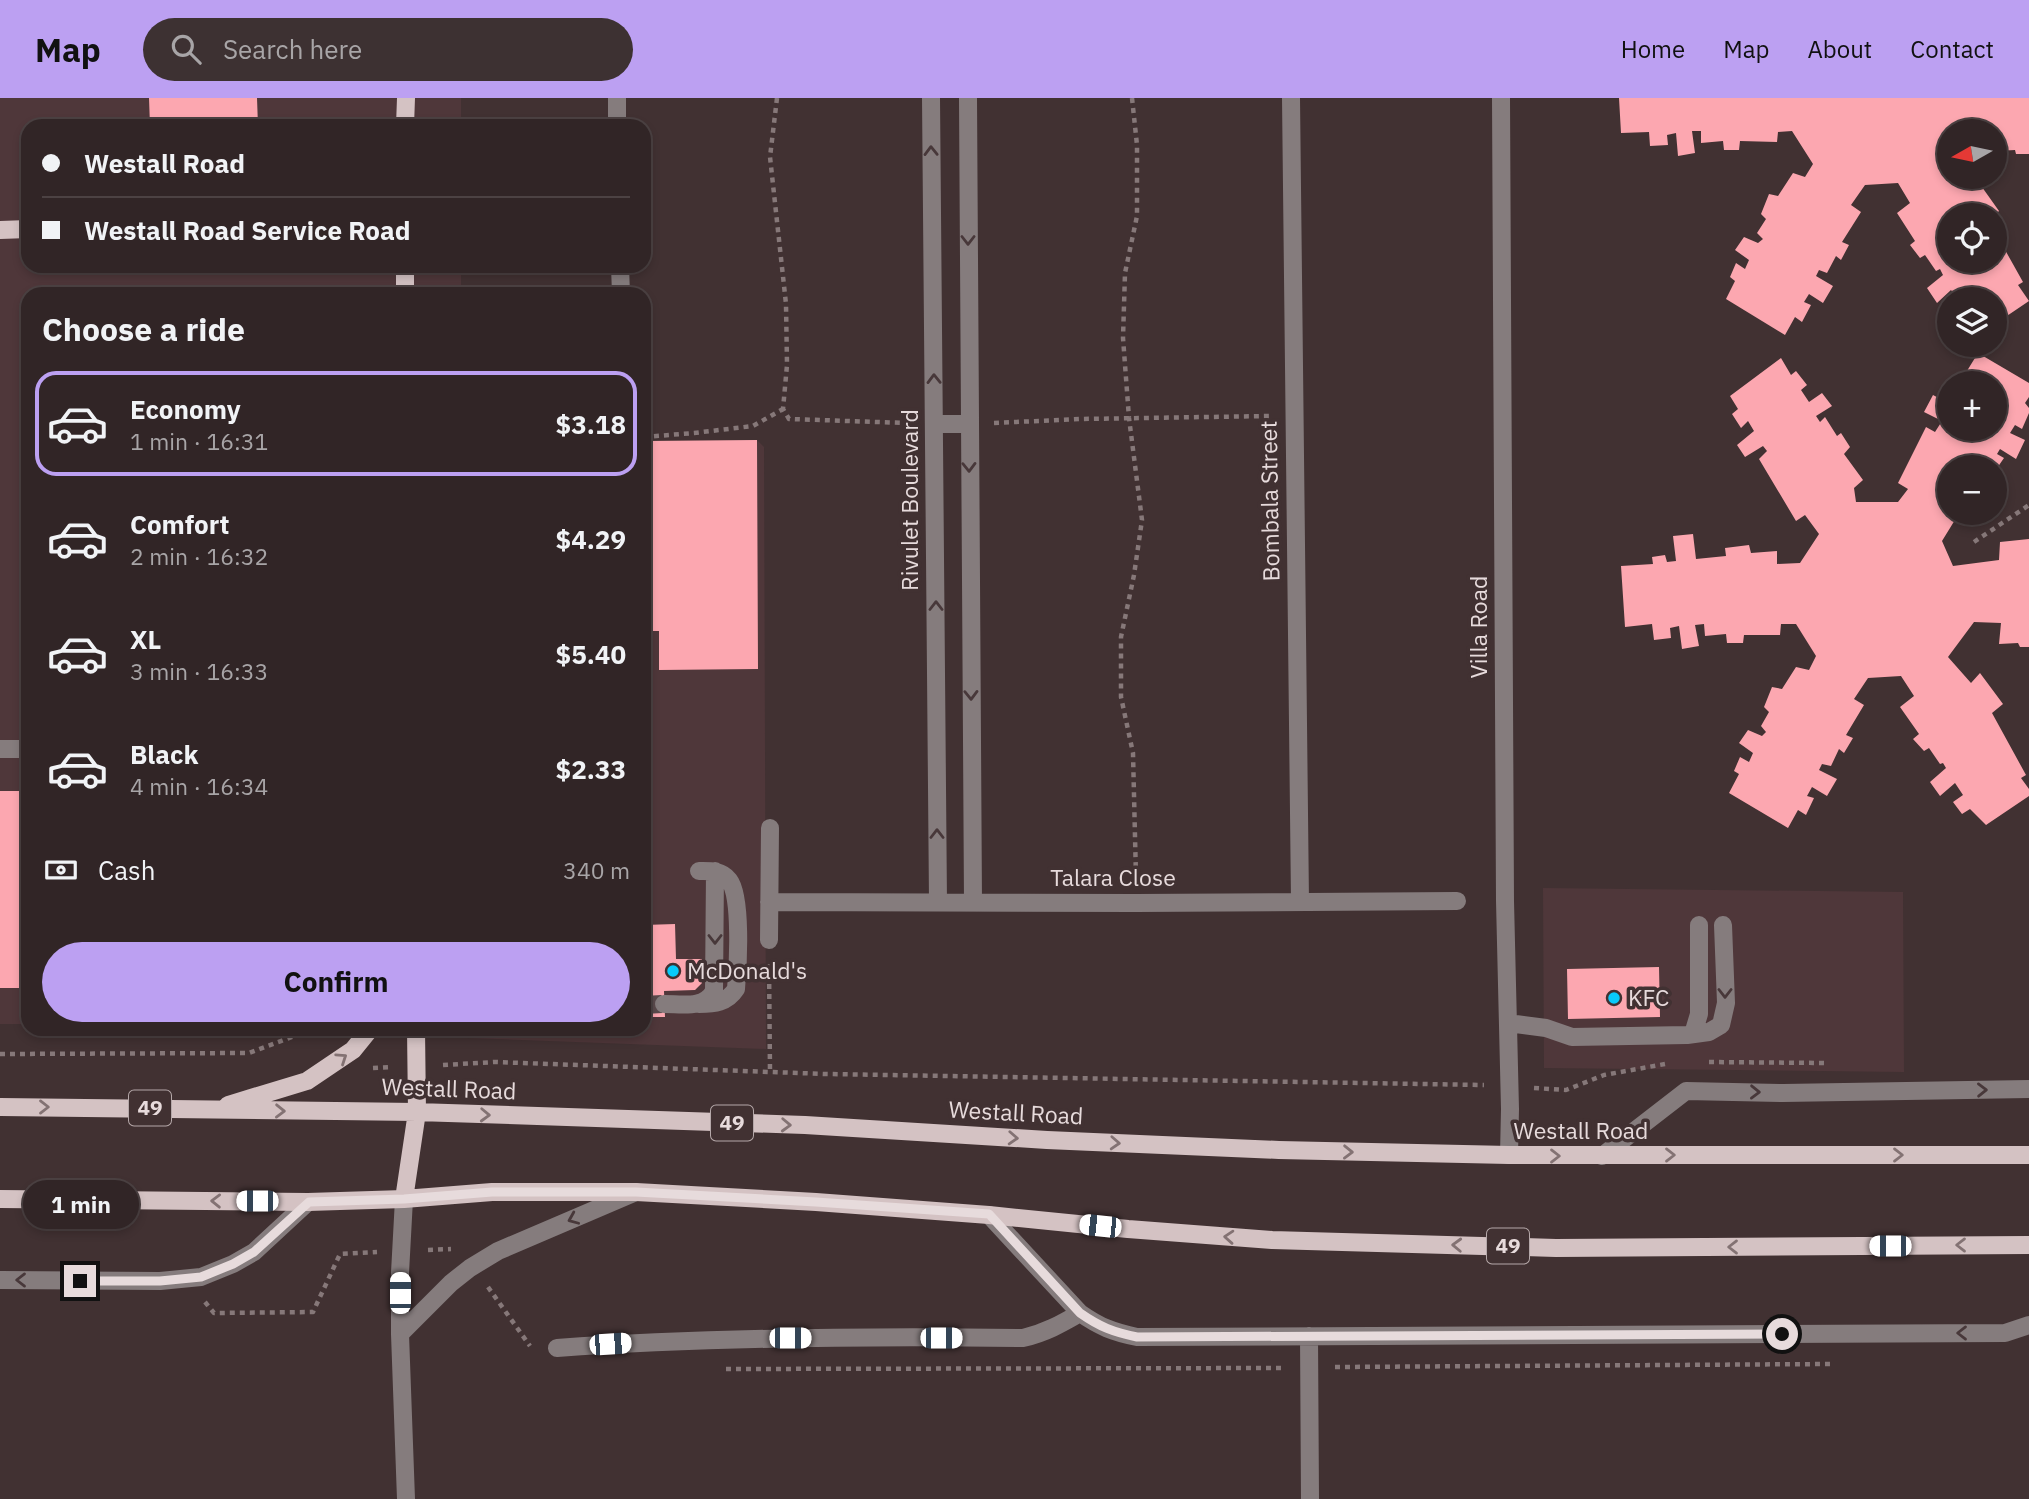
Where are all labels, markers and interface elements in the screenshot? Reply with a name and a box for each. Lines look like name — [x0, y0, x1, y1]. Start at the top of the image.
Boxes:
search box — [143, 18, 633, 81]
text: Map — [35, 28, 101, 71]
icon: search — [167, 30, 205, 68]
text: Search here — [223, 32, 362, 66]
text: Home — [1621, 33, 1685, 65]
text: Map — [1723, 33, 1769, 65]
text: About — [1807, 33, 1872, 65]
text: Contact — [1910, 33, 1994, 65]
north arrow — [1937, 119, 2007, 189]
map controls — [1937, 119, 2007, 525]
one-way arrow — [924, 145, 939, 156]
text: Westall Road — [84, 146, 245, 180]
button: locate — [1937, 203, 2007, 273]
text: Westall Road Service Road — [84, 213, 411, 247]
one-way arrow — [960, 235, 976, 245]
button: layers — [1937, 287, 2007, 357]
text: Choose a ride — [42, 308, 245, 350]
button: + — [1937, 371, 2007, 441]
one-way arrow — [926, 373, 942, 383]
icon: car — [46, 392, 109, 455]
text: Economy — [130, 392, 241, 426]
text: $3.18 — [556, 407, 626, 441]
street label: Rivulet Boulevard — [894, 409, 924, 591]
street label: Bombala Street — [1253, 420, 1285, 582]
text: 1 min · 16:31 — [130, 426, 268, 456]
button: − — [1937, 455, 2007, 525]
one-way arrow — [961, 462, 977, 473]
icon: car — [46, 507, 109, 570]
text: Comfort — [130, 507, 229, 541]
text: $4.29 — [556, 522, 626, 556]
text: 2 min · 16:32 — [130, 541, 268, 571]
street label: Villa Road — [1463, 576, 1493, 678]
one-way arrow — [928, 600, 944, 611]
icon: car — [46, 622, 109, 685]
text: XL — [130, 622, 161, 656]
text: $5.40 — [556, 637, 626, 671]
text: 3 min · 16:33 — [130, 656, 268, 686]
one-way arrow — [963, 690, 979, 700]
icon: car — [46, 737, 109, 800]
text: Black — [130, 737, 198, 771]
text: $2.33 — [556, 752, 626, 786]
text: 4 min · 16:34 — [130, 771, 268, 801]
one-way arrow — [929, 828, 945, 838]
icon: cash — [42, 851, 80, 889]
text: Cash — [98, 853, 155, 887]
text: 340 m — [563, 855, 630, 885]
street label: Talara Close — [1050, 862, 1176, 892]
one-way arrow — [707, 934, 723, 945]
button: Confirm — [42, 942, 630, 1022]
place label: McDonald's — [687, 955, 807, 985]
marker: McDonald's — [665, 963, 681, 979]
place label: KFC — [1628, 982, 1669, 1012]
one-way arrow — [1717, 988, 1733, 999]
marker: KFC — [1606, 990, 1622, 1006]
one-way arrow — [334, 1053, 347, 1066]
street label: Westall Road — [381, 1071, 517, 1105]
one-way arrow — [1977, 1082, 1988, 1098]
one-way arrow — [1750, 1084, 1760, 1100]
road number: 49 — [129, 1090, 171, 1126]
street label: Westall Road — [948, 1093, 1084, 1131]
one-way arrow — [39, 1099, 50, 1115]
one-way arrow — [275, 1103, 285, 1119]
road number: 49 — [711, 1105, 753, 1140]
one-way arrow — [480, 1107, 491, 1122]
street label: Westall Road — [1514, 1115, 1648, 1145]
one-way arrow — [781, 1117, 792, 1132]
one-way arrow — [1008, 1130, 1019, 1145]
one-way arrow — [1110, 1136, 1121, 1151]
one-way arrow — [1343, 1144, 1353, 1160]
one-way arrow — [1665, 1147, 1676, 1163]
one-way arrow — [1893, 1147, 1903, 1163]
one-way arrow — [1550, 1148, 1561, 1164]
callout: 1 min — [22, 1180, 138, 1228]
text: 1 min — [51, 1189, 111, 1219]
car — [237, 1191, 279, 1212]
one-way arrow — [210, 1193, 220, 1209]
one-way arrow — [568, 1211, 581, 1225]
car — [1079, 1213, 1122, 1239]
road number: 49 — [1487, 1228, 1529, 1264]
one-way arrow — [1224, 1230, 1235, 1245]
car — [1870, 1236, 1912, 1257]
one-way arrow — [1451, 1237, 1462, 1253]
one-way arrow — [1955, 1238, 1966, 1253]
one-way arrow — [1728, 1239, 1738, 1255]
route end — [64, 1265, 96, 1297]
one-way arrow — [15, 1272, 26, 1288]
car — [390, 1272, 411, 1314]
route start — [1766, 1318, 1798, 1350]
one-way arrow — [1956, 1325, 1967, 1341]
car — [770, 1328, 812, 1349]
car — [921, 1328, 963, 1349]
car — [589, 1332, 632, 1356]

